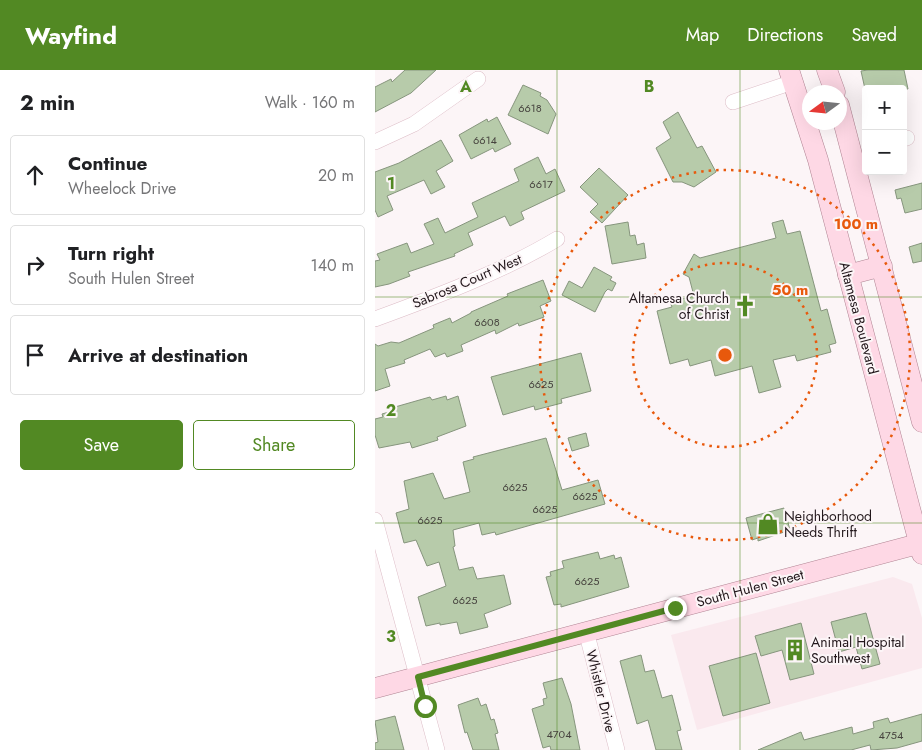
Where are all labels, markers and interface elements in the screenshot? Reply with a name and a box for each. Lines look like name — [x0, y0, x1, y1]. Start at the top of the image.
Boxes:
text: Wayfind — [25, 18, 117, 53]
text: Map — [686, 22, 719, 48]
text: Directions — [747, 22, 823, 48]
text: Saved — [851, 22, 897, 48]
text: A — [459, 75, 472, 98]
text: B — [644, 75, 654, 98]
north arrow — [802, 85, 847, 130]
map controls — [862, 85, 907, 175]
button: + — [862, 85, 907, 130]
text: 2 min — [20, 88, 75, 118]
text: Walk · 160 m — [265, 91, 355, 114]
house number: 6618 — [518, 100, 542, 116]
button: − — [862, 130, 907, 175]
house number: 6614 — [473, 132, 498, 148]
text: Continue — [68, 150, 147, 177]
icon: ahead — [21, 161, 49, 189]
text: 20 m — [318, 164, 354, 187]
text: 1 — [387, 172, 395, 195]
house number: 6617 — [529, 176, 553, 192]
text: Wheelock Drive — [68, 177, 176, 200]
text: 100 m — [834, 213, 878, 235]
text: Turn right — [68, 240, 154, 267]
street label: Sabrosa Court West — [409, 249, 525, 313]
icon: right — [21, 251, 49, 279]
text: 140 m — [311, 254, 354, 277]
street label: Altamesa Boulevard — [834, 259, 884, 377]
text: South Hulen Street — [68, 267, 194, 290]
text: 50 m — [772, 279, 808, 301]
place label: Altamesa Church of Christ — [629, 288, 730, 324]
church icon: Altamesa Church of Christ — [732, 293, 758, 319]
house number: 6608 — [474, 314, 500, 330]
icon: arrive — [21, 341, 49, 369]
text: Arrive at destination — [68, 342, 248, 369]
centre of rings — [716, 346, 734, 364]
house number: 6625 — [528, 376, 554, 392]
text: 2 — [386, 399, 396, 422]
button: Save — [20, 420, 183, 470]
button: Share — [193, 420, 355, 470]
house number: 6625 — [502, 479, 528, 495]
house number: 6625 — [572, 488, 598, 504]
house number: 6625 — [532, 501, 558, 517]
place label: Neighborhood Needs Thrift — [784, 506, 872, 542]
shop icon: Neighborhood Needs Thrift — [755, 511, 781, 537]
house number: 6625 — [417, 512, 443, 528]
street label: South Hulen Street — [694, 564, 806, 612]
house number: 6625 — [574, 573, 600, 589]
house number: 6625 — [452, 592, 478, 608]
route end — [664, 597, 687, 620]
text: 3 — [386, 625, 396, 648]
place label: Animal Hospital Southwest — [811, 632, 905, 668]
building icon: Animal Hospital Southwest — [782, 637, 808, 663]
street label: Whistler Drive — [581, 648, 621, 734]
route start — [414, 695, 437, 718]
house number: 4704 — [546, 726, 572, 742]
house number: 4754 — [879, 727, 904, 743]

